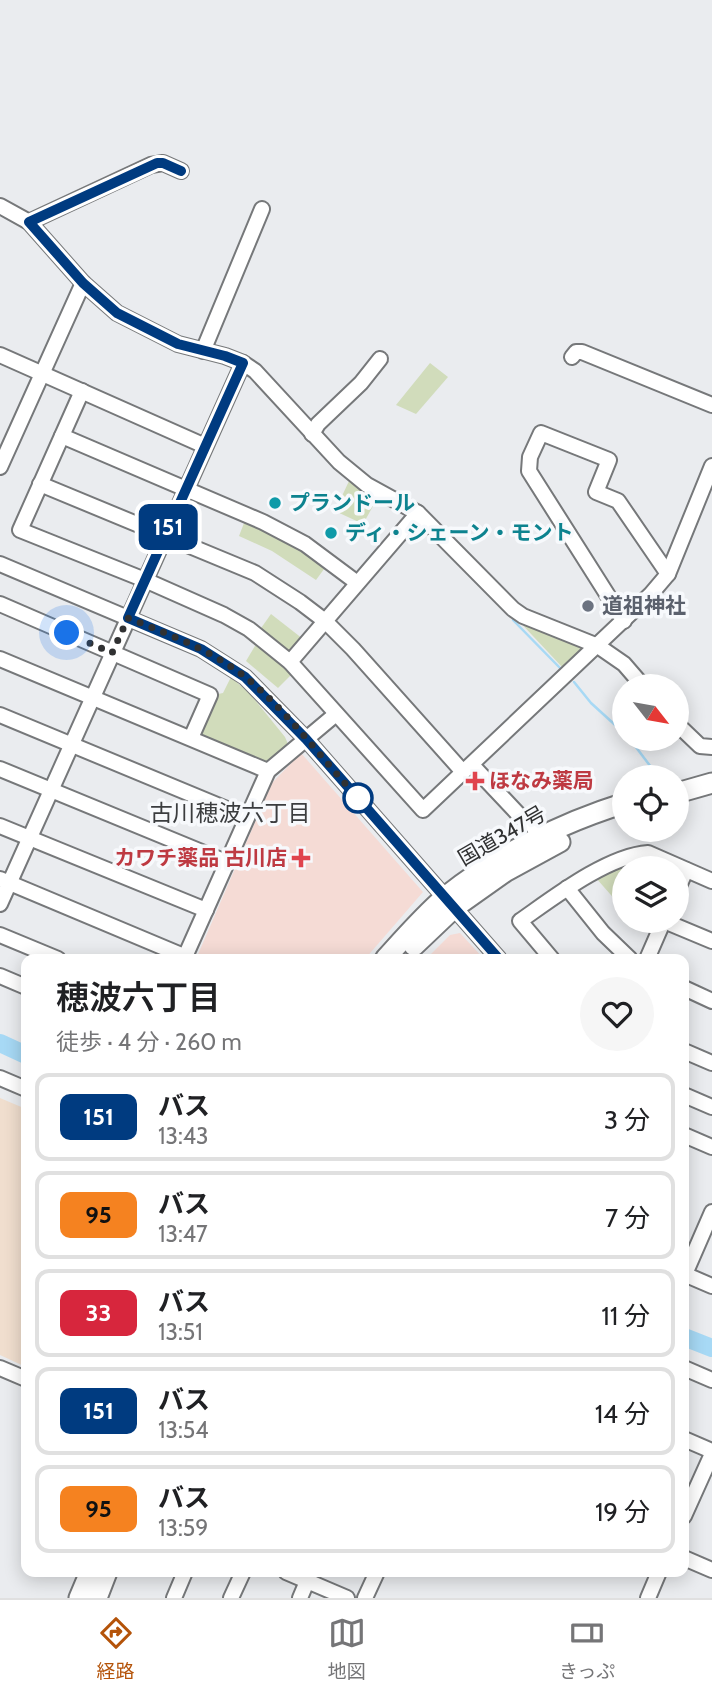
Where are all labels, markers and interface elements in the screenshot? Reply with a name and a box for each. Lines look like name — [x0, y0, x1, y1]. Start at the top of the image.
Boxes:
place label: プランドール — [289, 490, 415, 515]
marker: プランドール — [267, 495, 283, 511]
line badge: 151 — [128, 504, 208, 550]
text: 151 — [153, 512, 183, 541]
place label: ディ・シェーン・モント — [345, 520, 573, 545]
marker: ディ・シェーン・モント — [323, 525, 339, 541]
place label: 道祖神社 — [602, 593, 686, 618]
marker: 道祖神社 — [580, 598, 596, 614]
your location — [49, 615, 84, 650]
north arrow — [612, 674, 690, 751]
map controls — [612, 674, 689, 933]
button: locate — [612, 765, 689, 842]
place label: ほなみ薬局 — [489, 768, 594, 793]
marker: ほなみ薬局 — [467, 773, 483, 789]
unlabelled marker — [343, 783, 373, 813]
district label: 古川穂波六丁目 — [150, 799, 311, 827]
street label: 国道347号 — [453, 800, 550, 871]
place label: カワチ薬品 古川店 — [114, 845, 287, 870]
marker: カワチ薬品 古川店 — [293, 850, 309, 866]
button: layers — [612, 856, 689, 933]
text: 穂波六丁目 — [56, 977, 221, 1017]
button: heart — [580, 977, 654, 1051]
text: 徒歩 · 4 分 · 260 m — [56, 1028, 242, 1056]
text: バス — [158, 1090, 210, 1122]
text: 151 — [83, 1102, 114, 1131]
text: 3 分 — [604, 1104, 650, 1136]
text: 13:43 — [158, 1122, 208, 1150]
text: バス — [158, 1188, 210, 1220]
text: 95 — [85, 1200, 112, 1229]
text: 7 分 — [605, 1202, 650, 1234]
text: 13:47 — [158, 1220, 208, 1248]
text: バス — [158, 1286, 210, 1318]
text: 33 — [86, 1298, 111, 1327]
text: 11 分 — [601, 1300, 650, 1332]
text: 13:51 — [158, 1318, 203, 1346]
text: バス — [158, 1384, 210, 1416]
text: 151 — [83, 1396, 114, 1425]
text: 14 分 — [595, 1398, 650, 1430]
text: 13:54 — [158, 1416, 208, 1444]
text: バス — [158, 1482, 210, 1514]
text: 95 — [85, 1494, 112, 1523]
text: 19 分 — [595, 1496, 650, 1528]
text: 13:59 — [158, 1514, 208, 1542]
tab: 経路 — [97, 1614, 135, 1683]
tab: 地図 — [328, 1614, 366, 1683]
tab: きっぷ — [559, 1614, 615, 1683]

